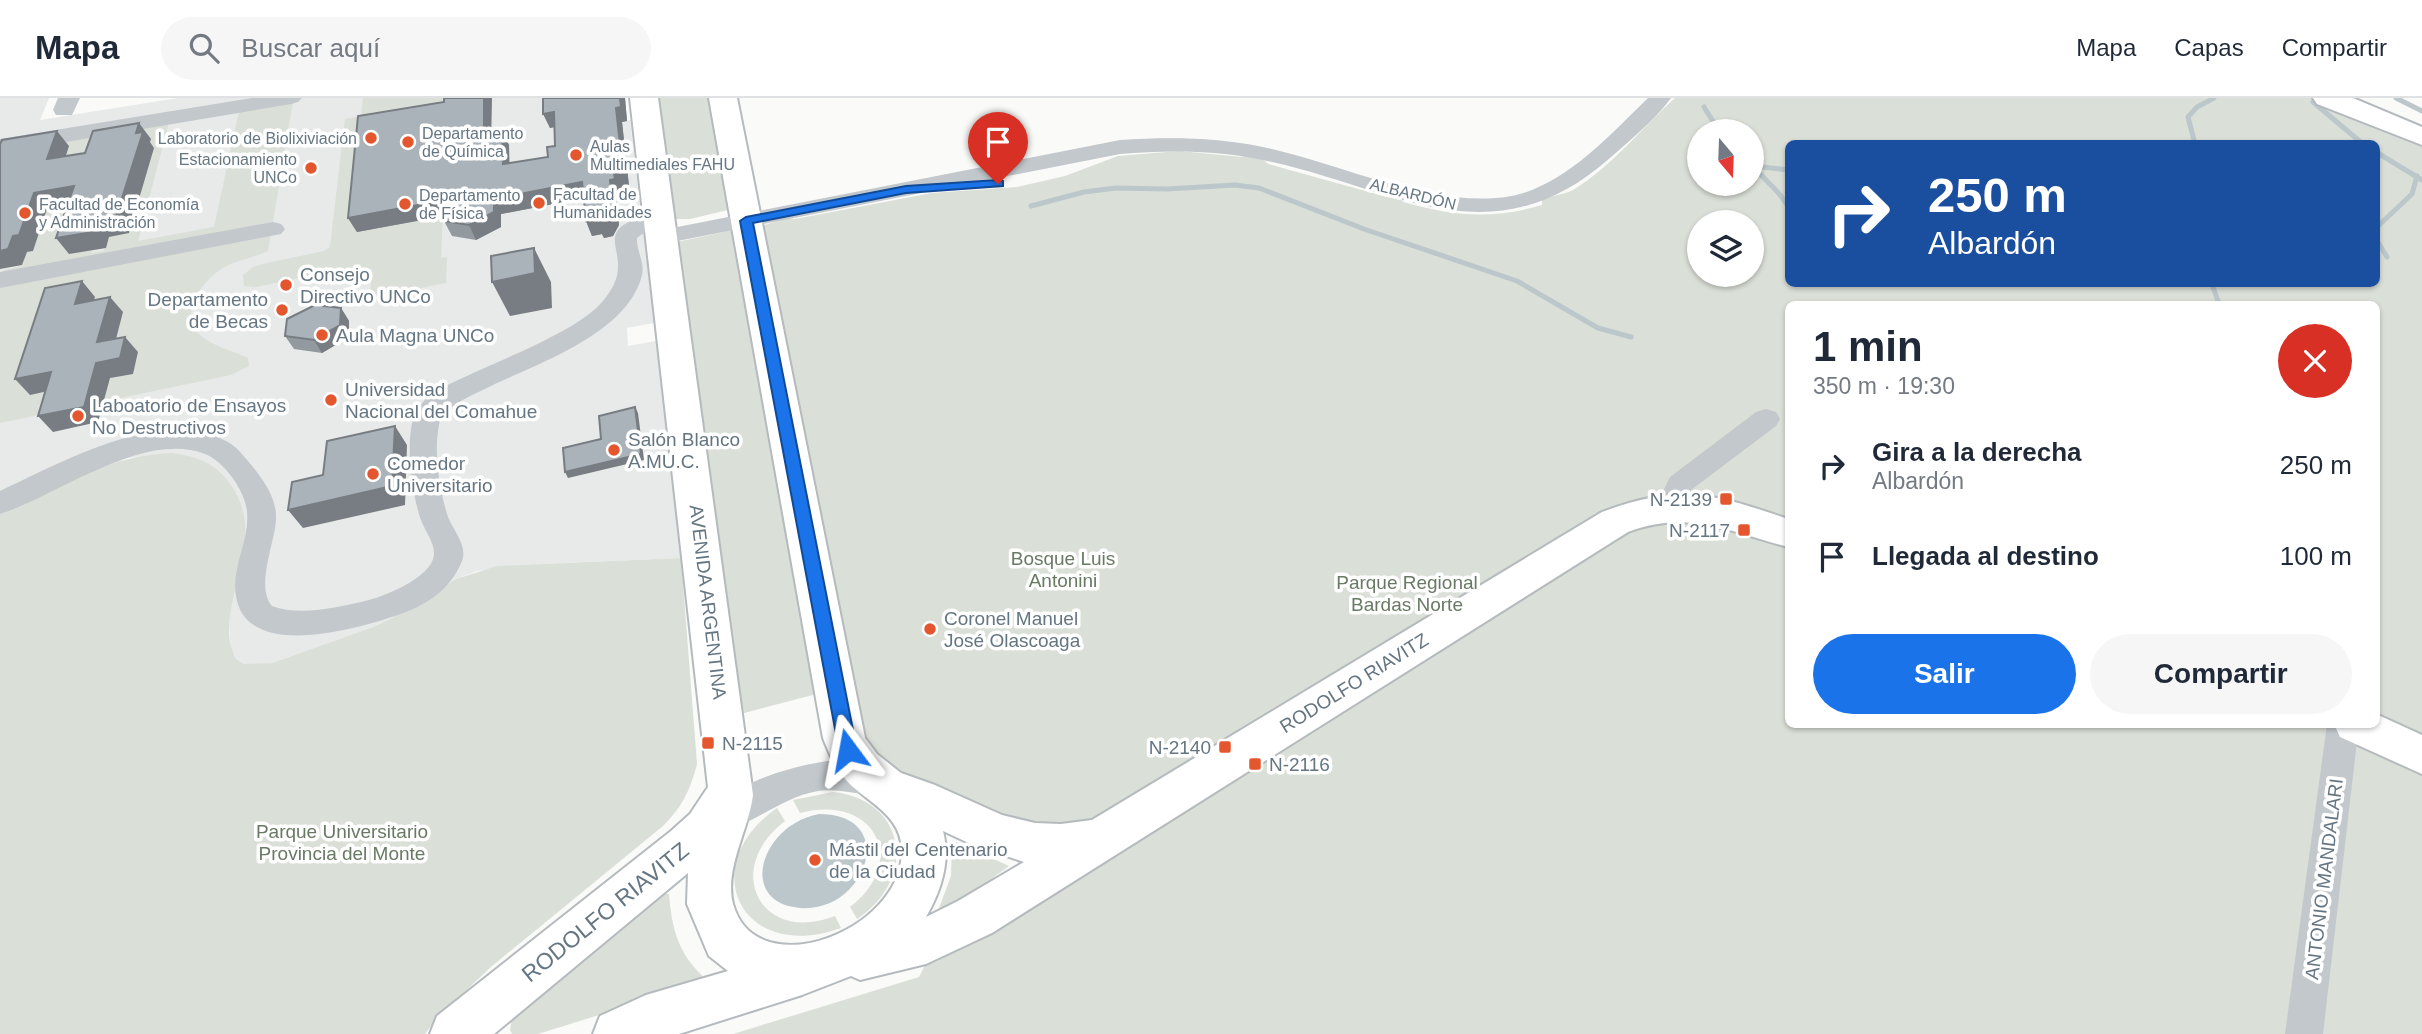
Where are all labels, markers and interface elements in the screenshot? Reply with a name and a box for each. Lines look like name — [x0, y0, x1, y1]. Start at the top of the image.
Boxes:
search box — [161, 17, 651, 80]
text: Mapa — [35, 29, 119, 66]
icon: search — [185, 29, 223, 67]
text: Buscar aquí — [241, 33, 380, 63]
text: Mapa — [2076, 34, 2136, 61]
text: Capas — [2174, 34, 2244, 61]
text: Compartir — [2282, 34, 2387, 61]
pin — [968, 112, 1028, 184]
north arrow — [1687, 119, 1764, 196]
map controls — [1687, 119, 1764, 287]
icon: arrive — [979, 123, 1017, 161]
place label: Departamento de Química — [422, 125, 523, 160]
place label: Laboratorio de Biolixiviación — [158, 130, 357, 147]
marker: Laboratorio de Biolixiviación — [363, 130, 379, 146]
marker: Departamento de Química — [400, 134, 416, 150]
place label: Aulas Multimediales FAHU — [590, 138, 735, 173]
marker: Aulas Multimediales FAHU — [568, 147, 584, 163]
place label: Estacionamiento UNCo — [179, 151, 297, 186]
marker: Estacionamiento UNCo — [303, 160, 319, 176]
icon: right — [1813, 168, 1904, 259]
text: 250 m — [1928, 168, 2067, 222]
street label: ALBARDÓN — [1368, 174, 1458, 213]
place label: Facultad de Humanidades — [553, 186, 652, 221]
place label: Departamento de Física — [419, 187, 520, 222]
marker: Facultad de Humanidades — [531, 195, 547, 211]
place label: Facultad de Economía y Administración — [39, 196, 199, 231]
marker: Departamento de Física — [397, 196, 413, 212]
marker: Facultad de Economía y Administración — [17, 205, 33, 221]
button: layers — [1687, 210, 1764, 287]
text: Albardón — [1928, 225, 2056, 261]
place label: Consejo Directivo UNCo — [300, 264, 431, 307]
marker: Consejo Directivo UNCo — [278, 277, 294, 293]
place label: Departamento de Becas — [148, 289, 268, 332]
marker: Departamento de Becas — [274, 302, 290, 318]
text: 1 min — [1813, 323, 1923, 370]
button: close — [2278, 324, 2352, 398]
place label: Aula Magna UNCo — [336, 325, 494, 346]
marker: Aula Magna UNCo — [314, 327, 330, 343]
text: 350 m · 19:30 — [1813, 373, 1955, 399]
place label: Universidad Nacional del Comahue — [345, 379, 537, 422]
marker: Universidad Nacional del Comahue — [323, 392, 339, 408]
place label: Laboatorio de Ensayos No Destructivos — [92, 395, 286, 438]
marker: Laboatorio de Ensayos No Destructivos — [70, 408, 86, 424]
place label: Salón Blanco A.MU.C. — [628, 429, 740, 472]
text: Gira a la derecha — [1872, 437, 2082, 467]
marker: Salón Blanco A.MU.C. — [606, 442, 622, 458]
icon: right — [1813, 447, 1851, 485]
text: 250 m — [2280, 450, 2352, 480]
place label: Comedor Universitario — [387, 453, 493, 496]
marker: Comedor Universitario — [365, 466, 381, 482]
text: Albardón — [1872, 468, 1964, 494]
place label: N-2139 — [1650, 489, 1712, 510]
marker: N-2139 — [1718, 491, 1734, 507]
street label: AVENIDA ARGENTINA — [686, 503, 730, 701]
place label: N-2117 — [1669, 520, 1730, 541]
marker: N-2117 — [1736, 522, 1752, 538]
icon: arrive — [1813, 538, 1851, 576]
text: Llegada al destino — [1872, 541, 2099, 571]
text: 100 m — [2280, 541, 2352, 571]
park label: Bosque Luis Antonini — [1011, 548, 1115, 591]
park label: Parque Regional Bardas Norte — [1336, 572, 1478, 615]
place label: Coronel Manuel José Olascoaga — [944, 608, 1081, 651]
marker: Coronel Manuel José Olascoaga — [922, 621, 938, 637]
street label: RODOLFO RIAVITZ — [1276, 629, 1432, 737]
button: Salir — [1813, 634, 2076, 714]
button: Compartir — [2090, 634, 2352, 714]
position arrow — [811, 713, 885, 787]
place label: N-2115 — [722, 733, 783, 754]
marker: N-2115 — [700, 735, 716, 751]
place label: N-2140 — [1149, 737, 1211, 758]
marker: N-2140 — [1217, 739, 1233, 755]
place label: N-2116 — [1269, 754, 1330, 775]
marker: N-2116 — [1247, 756, 1263, 772]
street label: ANTONIO MANDALARI — [2301, 777, 2347, 981]
park label: Parque Universitario Provincia del Monte — [256, 821, 428, 864]
street label: RODOLFO RIAVITZ — [517, 837, 693, 987]
place label: Mástil del Centenario de la Ciudad — [829, 839, 1007, 882]
marker: Mástil del Centenario de la Ciudad — [807, 852, 823, 868]

